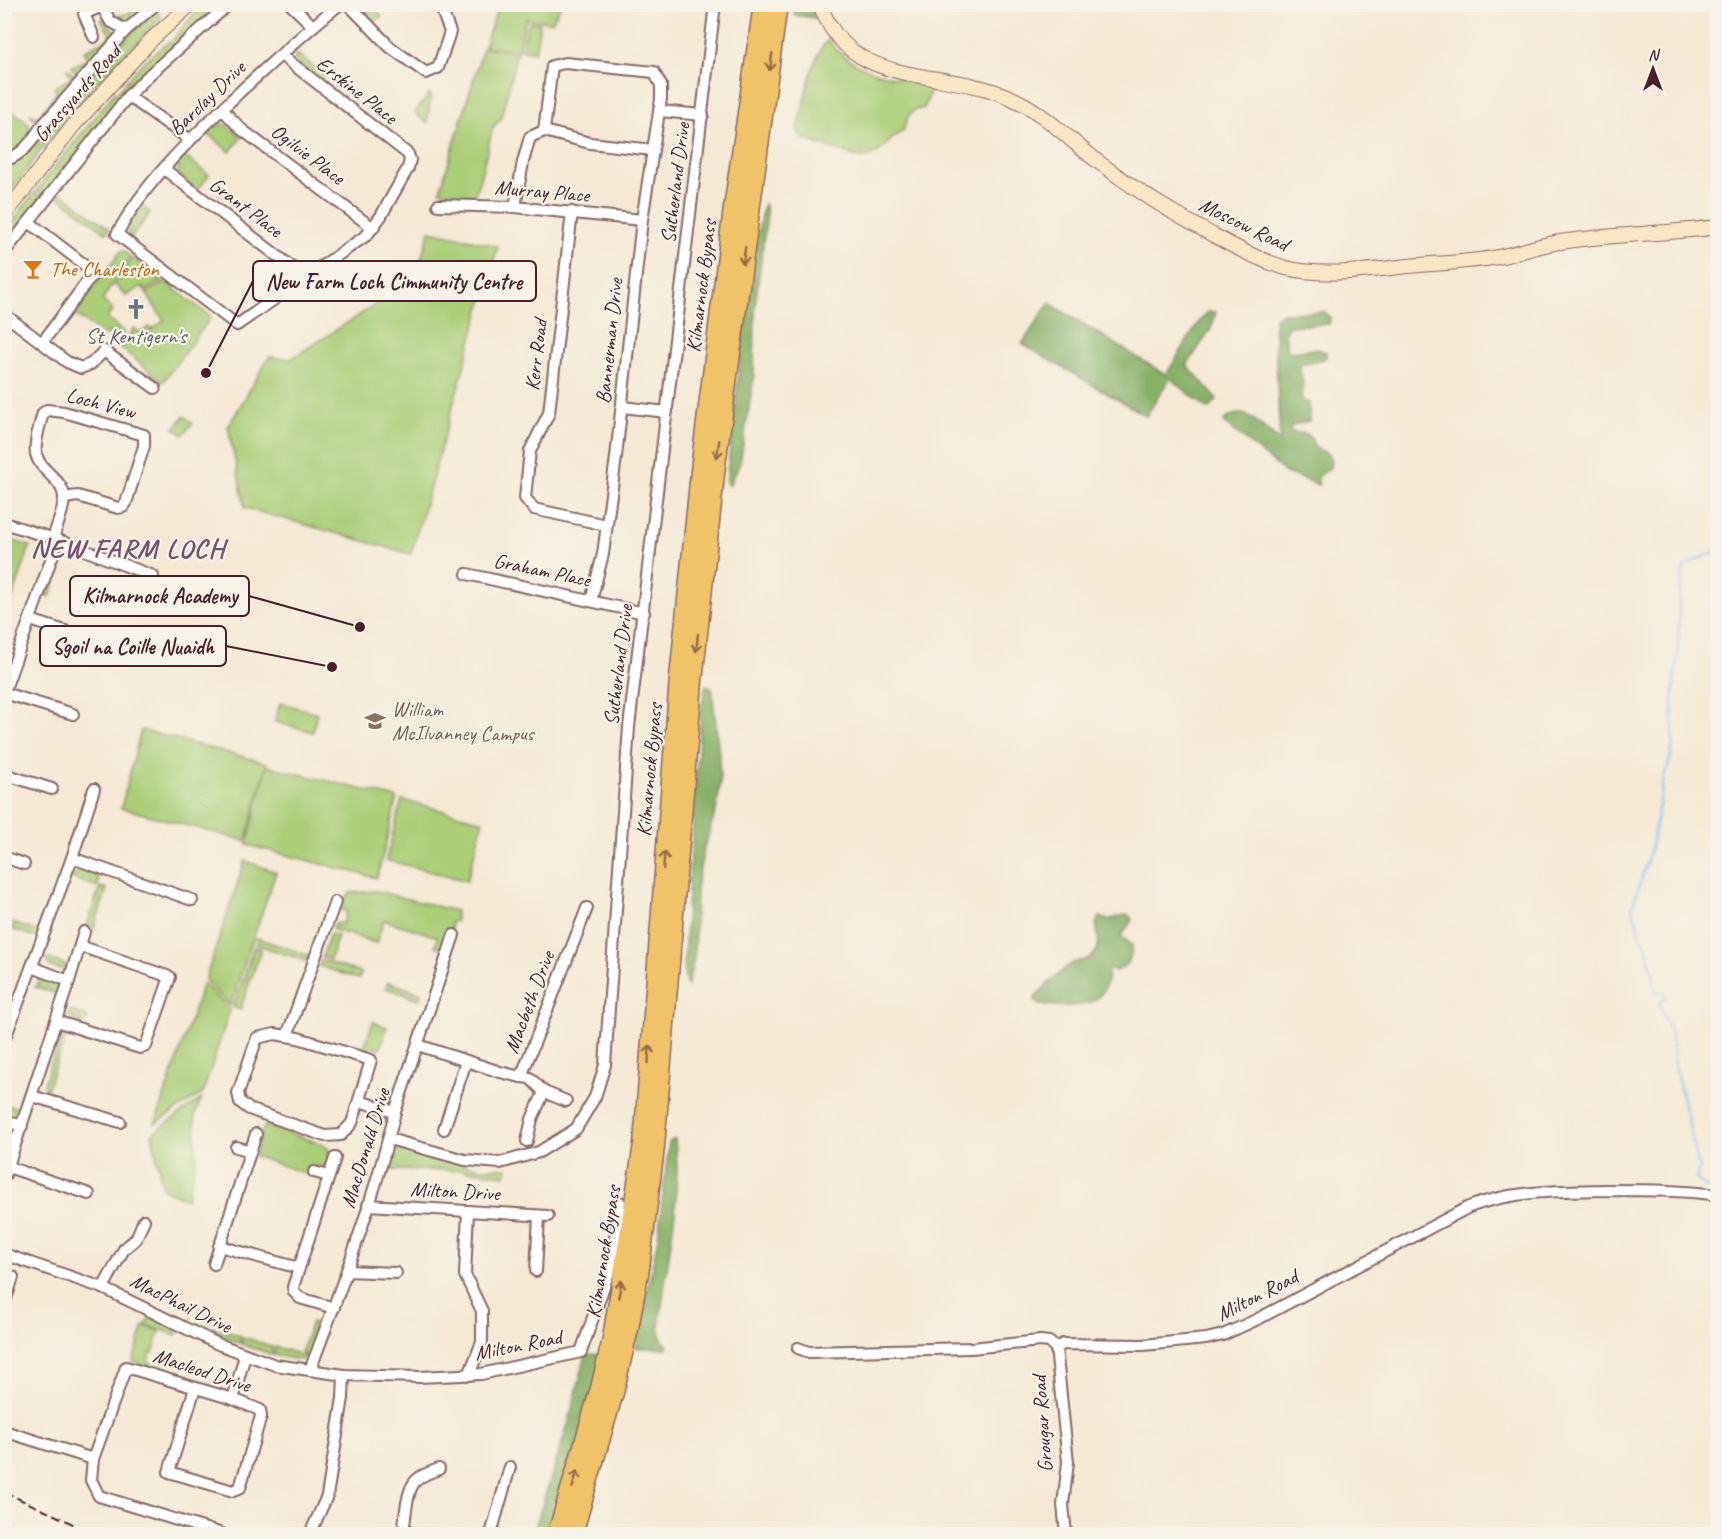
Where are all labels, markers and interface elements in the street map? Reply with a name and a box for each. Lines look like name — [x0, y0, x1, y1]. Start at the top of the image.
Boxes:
street label: Grassyards Road — [28, 36, 129, 147]
north arrow — [1623, 39, 1683, 99]
text: N — [1648, 45, 1661, 65]
street label: Erskine Place — [311, 50, 404, 131]
one-way arrow — [765, 52, 776, 72]
street label: Barclay Drive — [163, 54, 252, 141]
street label: Ogilvie Place — [266, 118, 351, 191]
street label: Sutherland Drive — [655, 120, 695, 245]
street label: Grant Place — [204, 171, 288, 243]
street label: Murray Place — [494, 174, 593, 208]
street label: Moscow Road — [1195, 191, 1296, 258]
street label: Kilmarnock Bypass — [680, 216, 722, 354]
one-way arrow — [739, 245, 750, 265]
place label: The Charleston — [50, 256, 159, 282]
bar icon: The Charleston — [21, 257, 45, 281]
callout: New Farm Loch Cimmunity Centre — [253, 261, 536, 301]
text: New Farm Loch Cimmunity Centre — [266, 268, 524, 296]
street label: Bannerman Drive — [589, 276, 629, 405]
church icon: St Kentigern's — [124, 297, 148, 321]
street label: Kerr Road — [519, 315, 554, 392]
place label: St Kentigern's — [86, 323, 188, 349]
street label: Loch View — [64, 381, 140, 425]
one-way arrow — [712, 438, 723, 458]
district label: NEW FARM LOCH — [31, 531, 229, 565]
street label: Graham Place — [491, 547, 595, 593]
callout: Kilmarnock Academy — [70, 576, 249, 616]
text: Kilmarnock Academy — [83, 582, 240, 610]
street label: Sutherland Drive — [598, 602, 638, 727]
callout: Sgoil na Coille Nuaidh — [40, 626, 226, 666]
one-way arrow — [691, 632, 702, 652]
text: Sgoil na Coille Nuaidh — [52, 633, 215, 661]
place label: William McIlvanney Campus — [392, 696, 536, 746]
street label: Kilmarnock Bypass — [630, 701, 668, 838]
school or university icon: William McIlvanney Campus — [363, 709, 387, 733]
one-way arrow — [659, 850, 670, 870]
street label: Macbeth Drive — [498, 945, 561, 1057]
one-way arrow — [644, 1045, 655, 1065]
street label: MacDonald Drive — [334, 1084, 396, 1211]
street label: Milton Drive — [410, 1176, 502, 1206]
street label: Kilmarnock Bypass — [580, 1182, 627, 1320]
street label: Milton Road — [1212, 1262, 1305, 1326]
street label: MacPhail Drive — [126, 1267, 237, 1339]
one-way arrow — [615, 1280, 626, 1300]
street label: Milton Road — [473, 1323, 567, 1366]
street label: Macleod Drive — [150, 1342, 255, 1398]
street label: Grougar Road — [1025, 1371, 1058, 1473]
one-way arrow — [570, 1470, 581, 1489]

